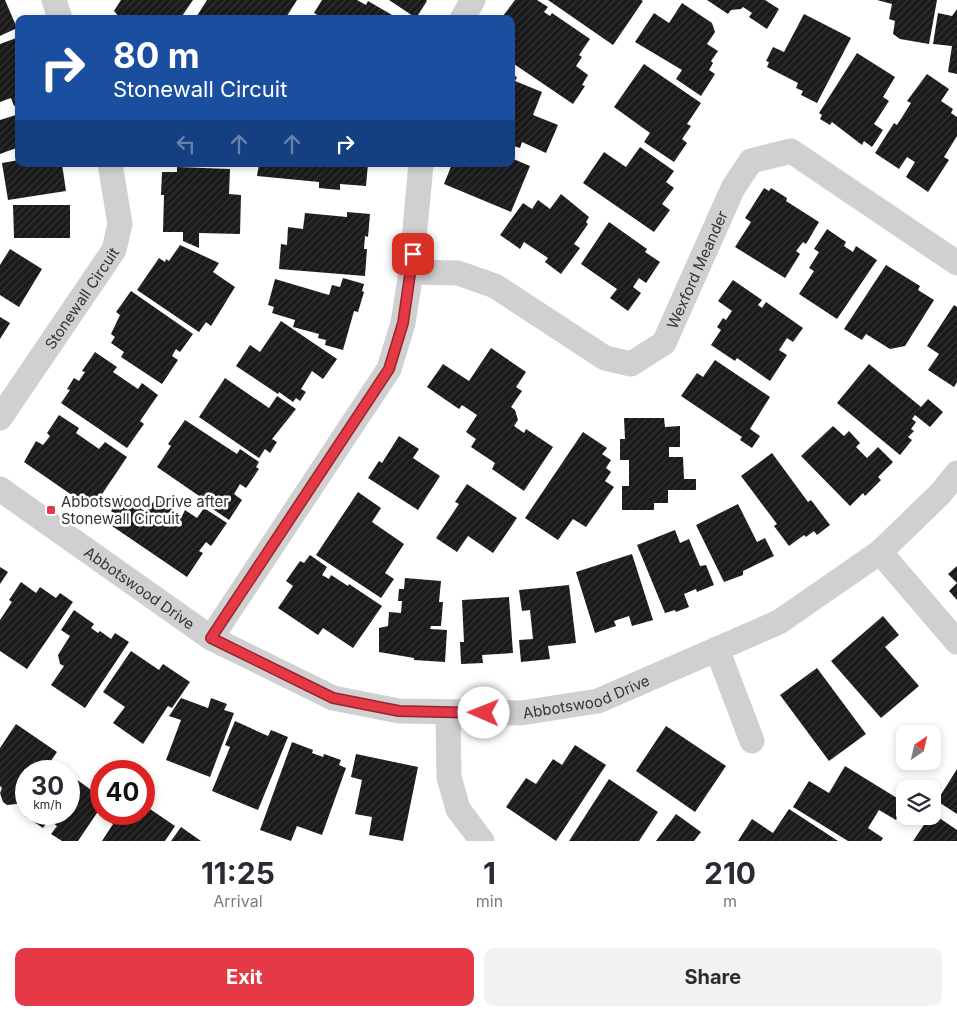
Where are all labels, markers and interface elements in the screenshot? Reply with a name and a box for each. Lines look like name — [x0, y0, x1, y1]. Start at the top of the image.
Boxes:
text: 80 m — [113, 34, 200, 76]
icon: right — [30, 35, 95, 100]
text: Stonewall Circuit — [113, 76, 287, 102]
icon: left — [172, 130, 200, 158]
icon: ahead — [225, 130, 253, 158]
icon: ahead — [278, 130, 306, 158]
icon: right — [331, 130, 359, 158]
street label: Wexford Meander — [662, 207, 731, 331]
pin — [392, 233, 434, 275]
icon: arrive — [399, 240, 427, 268]
street label: Stonewall Circuit — [40, 243, 123, 353]
place label: Abbotswood Drive after Stonewall Circuit — [61, 492, 229, 528]
marker: Abbotswood Drive after Stonewall Circuit — [45, 504, 57, 516]
street label: Abbotswood Drive — [81, 542, 199, 633]
street label: Abbotswood Drive — [521, 670, 652, 722]
position arrow — [457, 686, 509, 738]
north arrow — [896, 725, 941, 770]
map controls — [896, 725, 941, 825]
speed limit sign: 40 — [90, 760, 155, 825]
text: 30 — [31, 771, 64, 801]
button: layers — [896, 780, 941, 825]
text: km/h — [33, 797, 62, 812]
text: 11:25 — [201, 855, 275, 891]
text: 1 — [483, 855, 496, 891]
text: 210 — [704, 855, 756, 891]
text: Arrival — [213, 891, 263, 911]
text: min — [476, 891, 503, 911]
text: m — [723, 891, 737, 911]
button: Exit — [15, 948, 474, 1006]
button: Share — [484, 948, 942, 1006]

